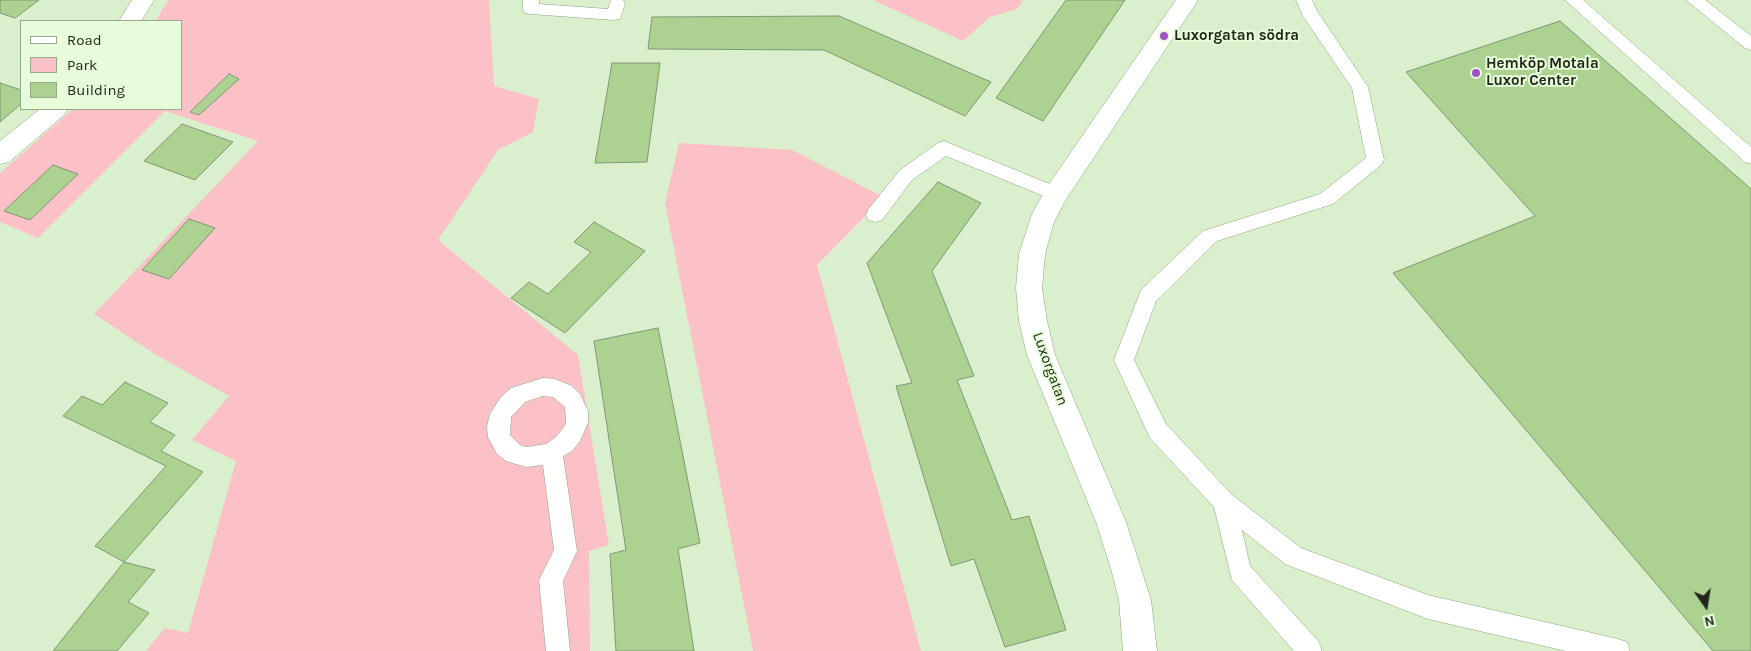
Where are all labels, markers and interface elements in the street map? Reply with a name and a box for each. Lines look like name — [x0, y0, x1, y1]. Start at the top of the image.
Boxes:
legend — [20, 20, 182, 110]
place label: Luxorgatan södra — [1174, 27, 1299, 45]
marker: Luxorgatan södra — [1158, 30, 1170, 42]
text: Road — [67, 31, 102, 49]
place label: Hemköp Motala Luxor Center — [1486, 55, 1599, 90]
text: Park — [67, 56, 97, 74]
marker: Hemköp Motala Luxor Center — [1470, 67, 1482, 79]
text: Building — [67, 81, 125, 99]
street label: Luxorgatan — [1028, 330, 1072, 408]
north arrow — [1681, 581, 1731, 631]
text: N — [1703, 612, 1716, 631]

